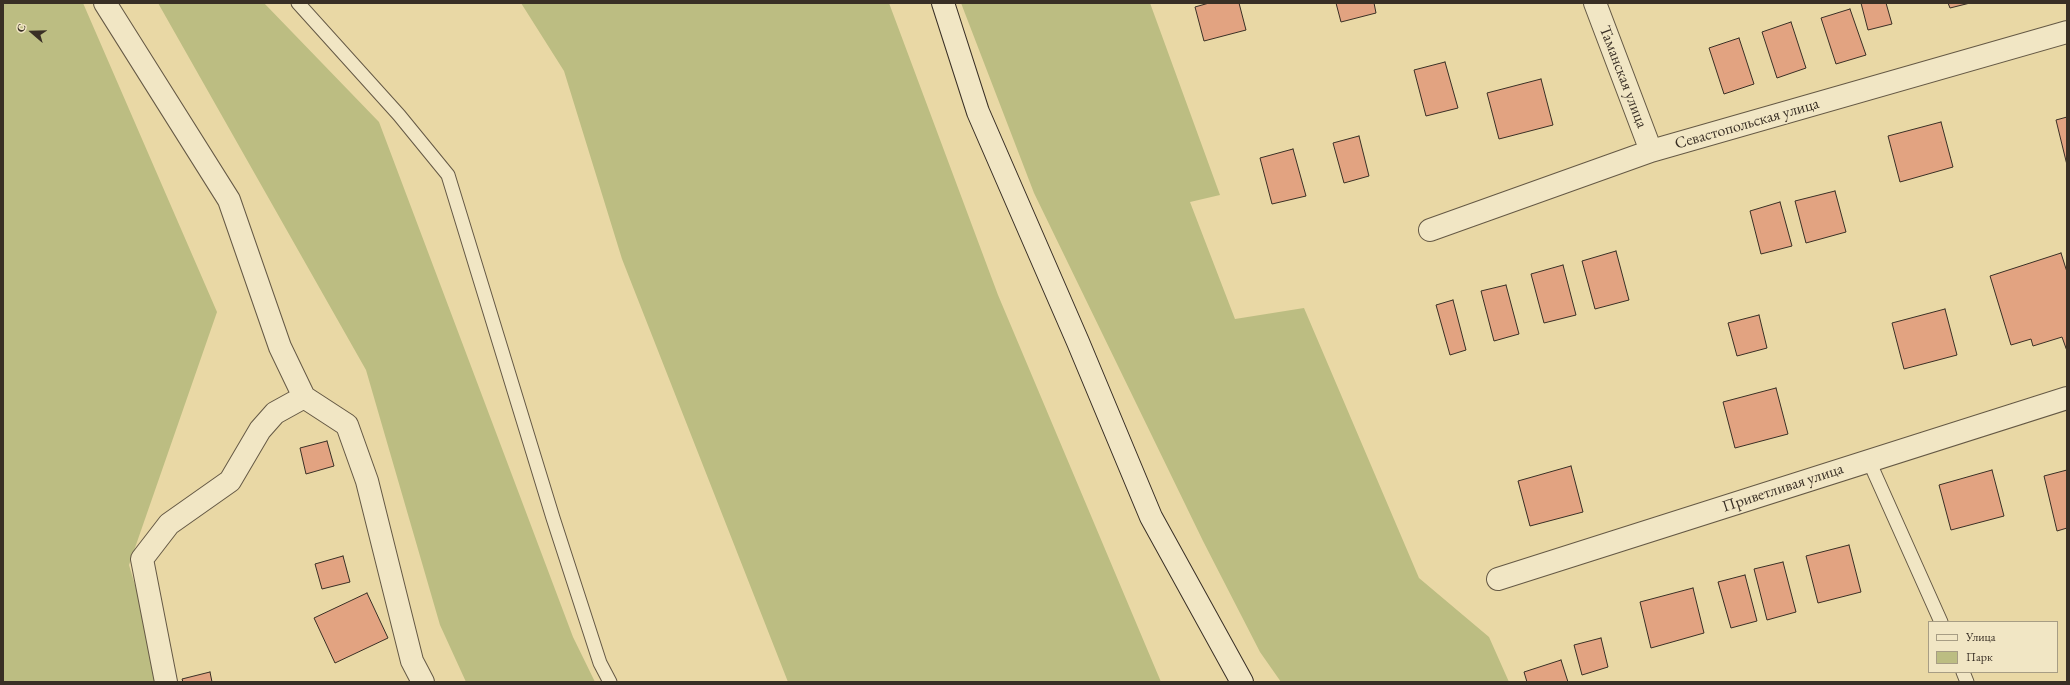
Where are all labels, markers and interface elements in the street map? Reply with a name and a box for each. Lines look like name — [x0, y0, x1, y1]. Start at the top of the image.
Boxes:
north arrow — [12, 12, 52, 52]
text: С — [13, 22, 29, 34]
street label: Таманская улица — [1595, 23, 1651, 131]
street label: Севастопольская улица — [1673, 94, 1821, 154]
street label: Приветливая улица — [1720, 459, 1846, 517]
legend — [1928, 621, 2058, 673]
text: Улица — [1966, 629, 1996, 645]
text: Парк — [1966, 649, 1993, 665]

